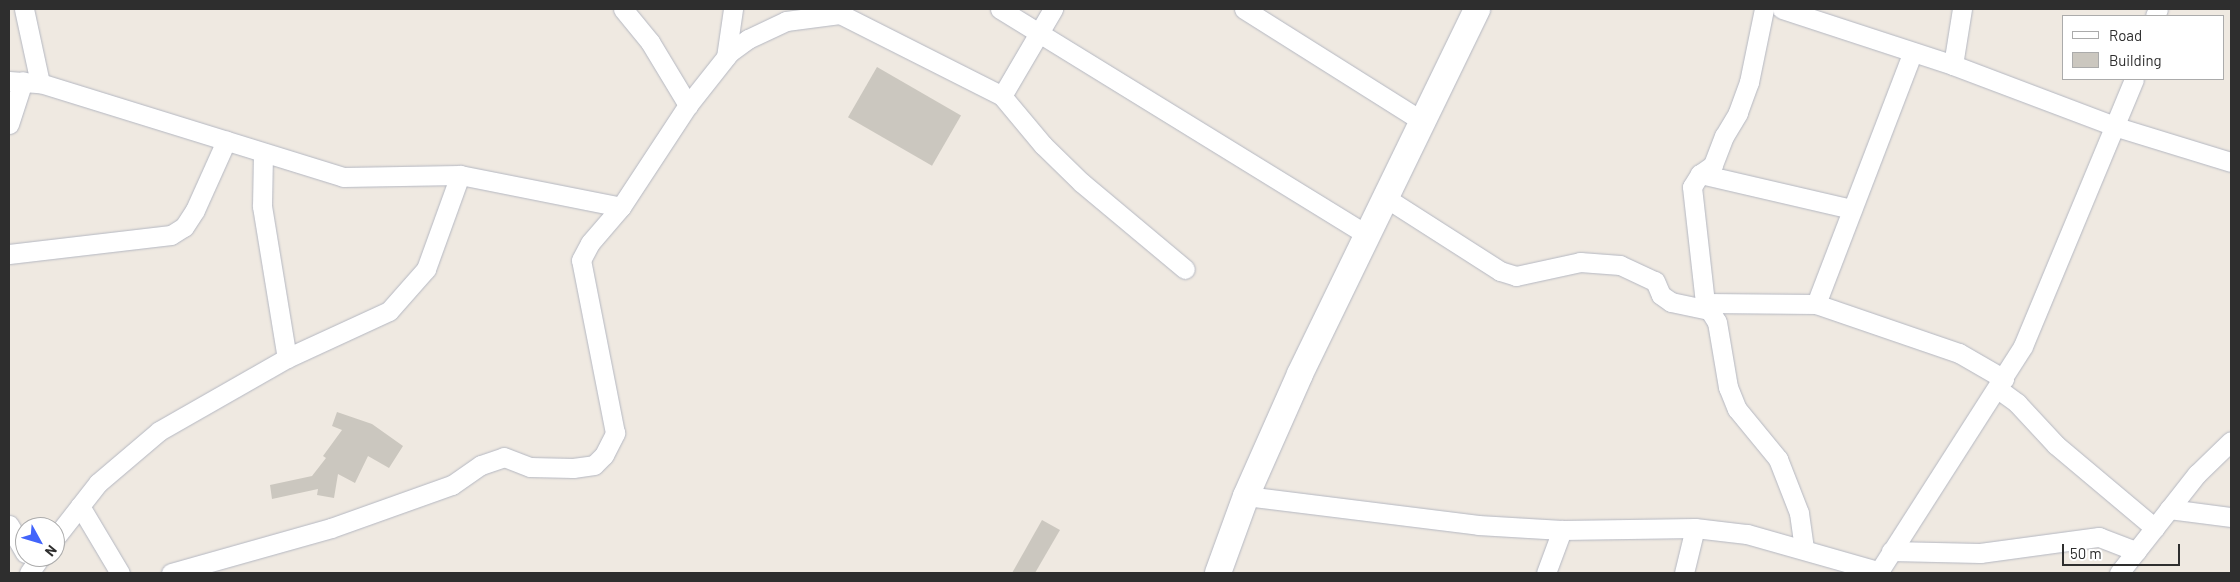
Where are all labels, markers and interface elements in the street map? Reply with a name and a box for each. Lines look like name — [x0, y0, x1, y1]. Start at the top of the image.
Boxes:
legend — [2062, 15, 2225, 80]
text: Road — [2109, 26, 2142, 44]
text: Building — [2109, 51, 2162, 69]
north arrow — [15, 517, 65, 567]
scale bar — [2065, 534, 2182, 566]
text: N — [42, 542, 61, 560]
text: 50 m — [2070, 544, 2102, 562]

